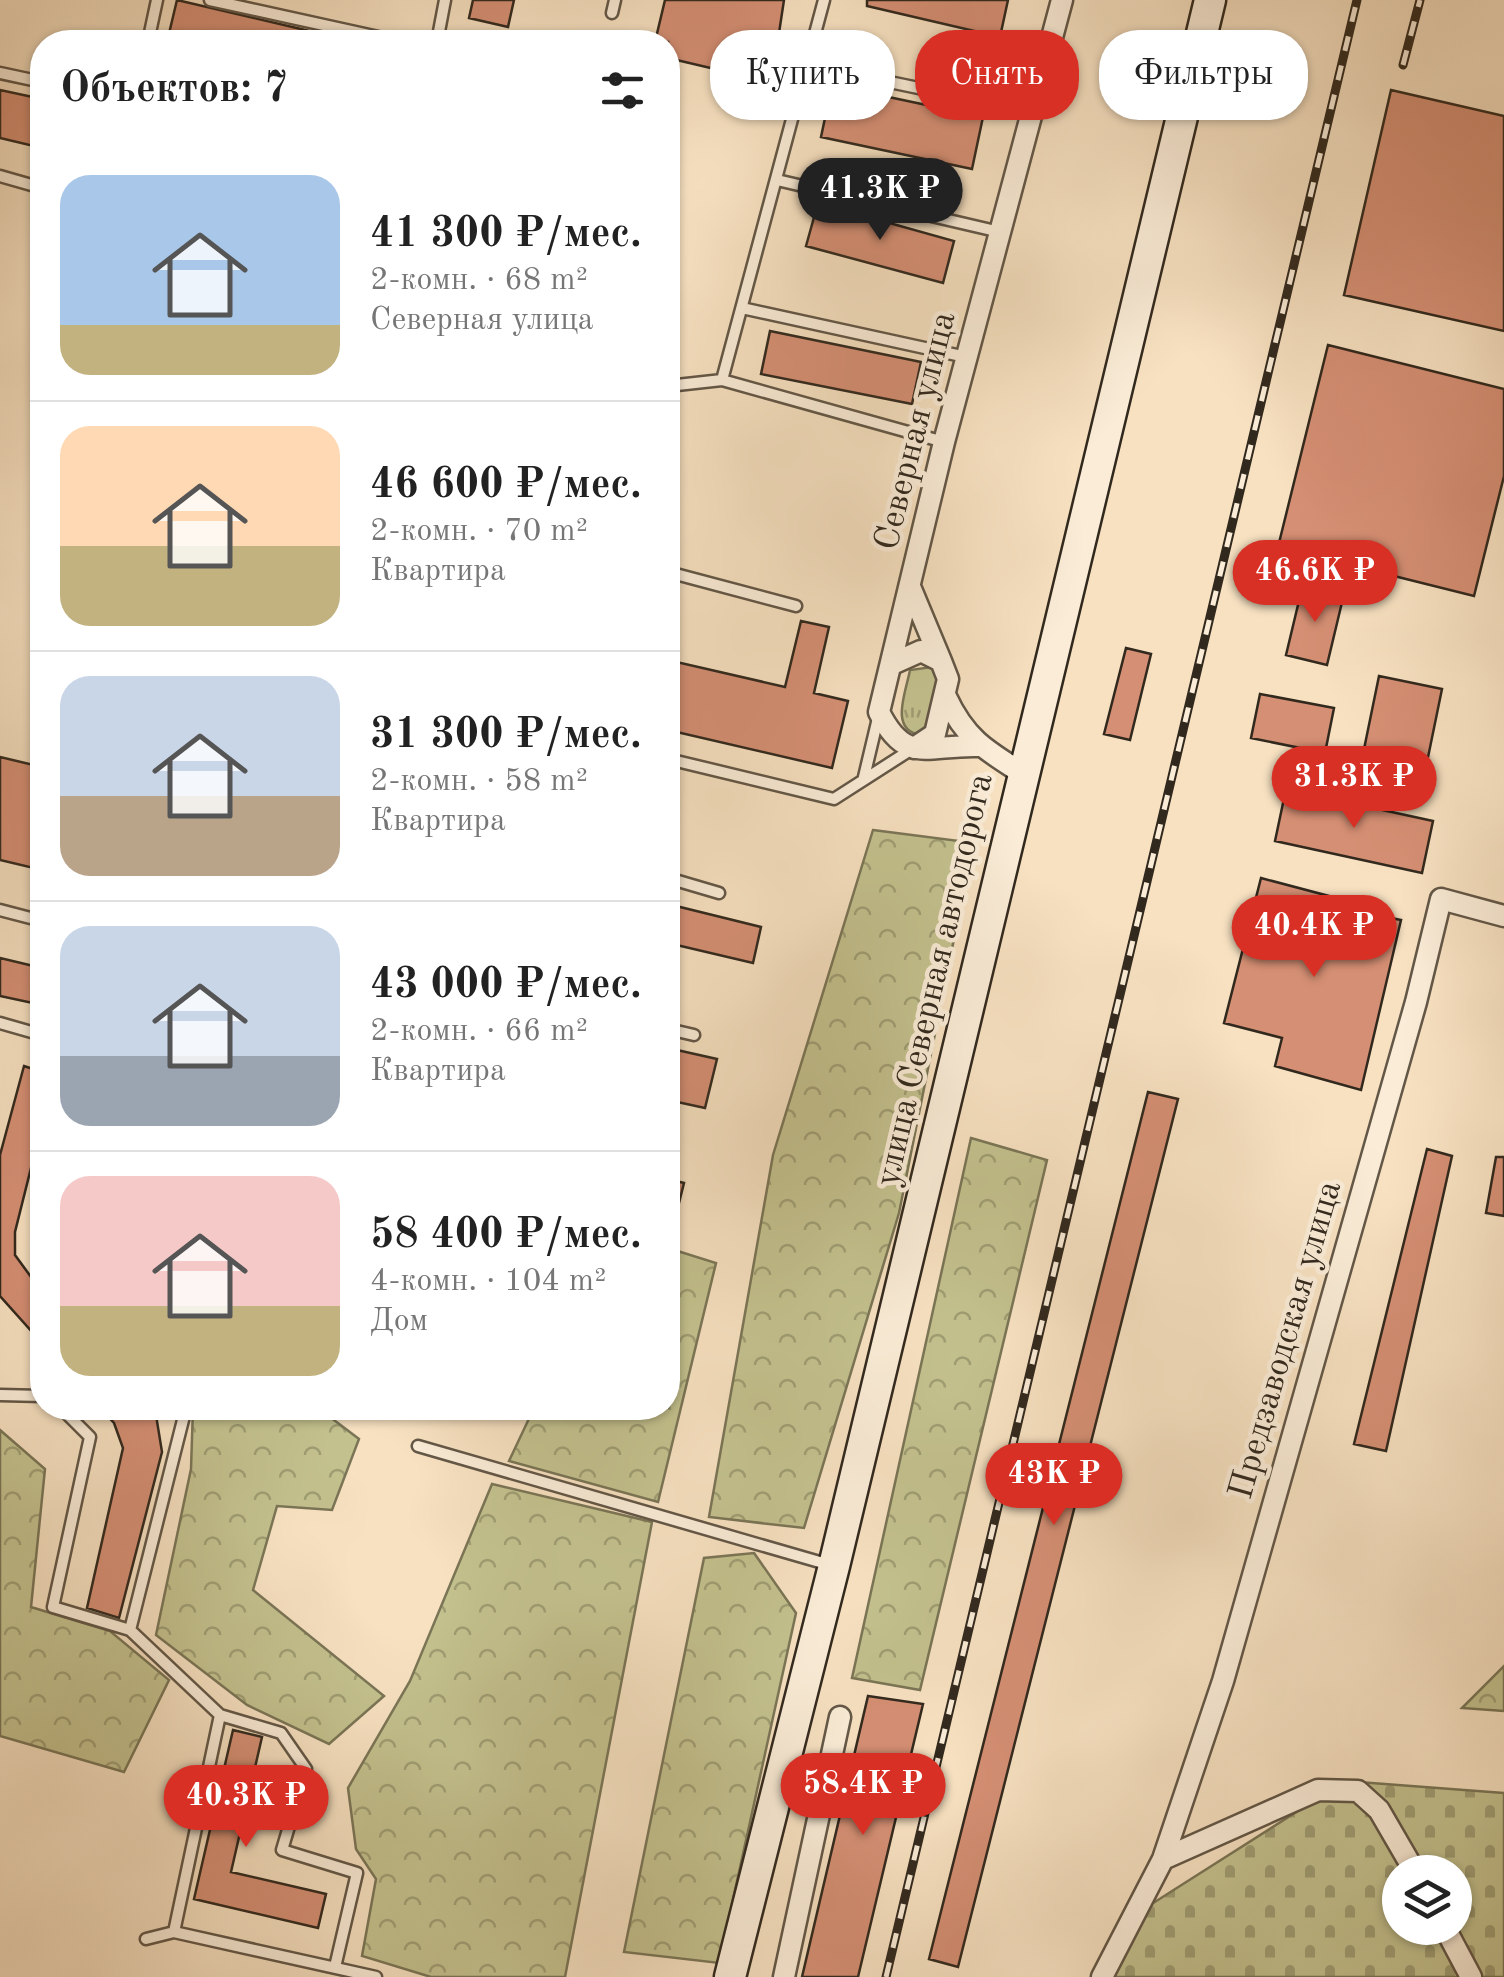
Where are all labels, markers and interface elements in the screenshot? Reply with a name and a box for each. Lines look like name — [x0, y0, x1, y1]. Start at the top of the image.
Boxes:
chip: Купить — [710, 30, 895, 120]
chip: Снять — [915, 30, 1079, 120]
chip: Фильтры — [1099, 30, 1308, 120]
icon: filters — [595, 63, 650, 118]
text: Объектов: 7 — [60, 69, 288, 111]
pin: 41.3K ₽ — [788, 158, 972, 243]
text: 41.3K ₽ — [820, 174, 940, 206]
text: 41 300 ₽/мес. — [370, 214, 642, 256]
icon: home — [140, 215, 260, 335]
text: 2-комн. · 68 m² — [370, 265, 588, 297]
text: Северная улица — [370, 305, 594, 337]
street label: Северная улица — [869, 308, 963, 554]
text: 46 600 ₽/мес. — [370, 465, 642, 507]
icon: home — [140, 466, 260, 586]
text: 2-комн. · 70 m² — [370, 516, 588, 548]
pin: 46.6K ₽ — [1223, 540, 1407, 625]
text: Квартира — [370, 556, 506, 588]
text: 46.6K ₽ — [1255, 556, 1375, 588]
text: 31 300 ₽/мес. — [370, 715, 642, 757]
icon: home — [140, 716, 260, 836]
pin: 31.3K ₽ — [1262, 746, 1446, 831]
text: 31.3K ₽ — [1294, 762, 1414, 794]
text: 2-комн. · 58 m² — [370, 766, 588, 798]
street label: улица Северная автодорога — [870, 770, 1000, 1190]
text: Квартира — [370, 806, 506, 838]
pin: 40.4K ₽ — [1222, 895, 1406, 980]
text: 40.4K ₽ — [1254, 911, 1374, 943]
text: 43 000 ₽/мес. — [370, 965, 642, 1007]
icon: home — [140, 966, 260, 1086]
text: 2-комн. · 66 m² — [370, 1016, 588, 1048]
text: Квартира — [370, 1056, 506, 1088]
street label: Предзаводская улица — [1224, 1177, 1348, 1503]
text: 58 400 ₽/мес. — [370, 1215, 642, 1257]
icon: home — [140, 1216, 260, 1336]
text: 4-комн. · 104 m² — [370, 1266, 606, 1298]
text: Дом — [370, 1306, 428, 1338]
pin: 43K ₽ — [984, 1443, 1124, 1528]
text: 43K ₽ — [1007, 1459, 1101, 1491]
pin: 58.4K ₽ — [771, 1753, 955, 1838]
pin: 40.3K ₽ — [154, 1765, 338, 1850]
text: 58.4K ₽ — [803, 1769, 923, 1801]
text: 40.3K ₽ — [186, 1781, 306, 1813]
map controls — [1382, 1855, 1472, 1945]
button: layers — [1382, 1855, 1472, 1945]

